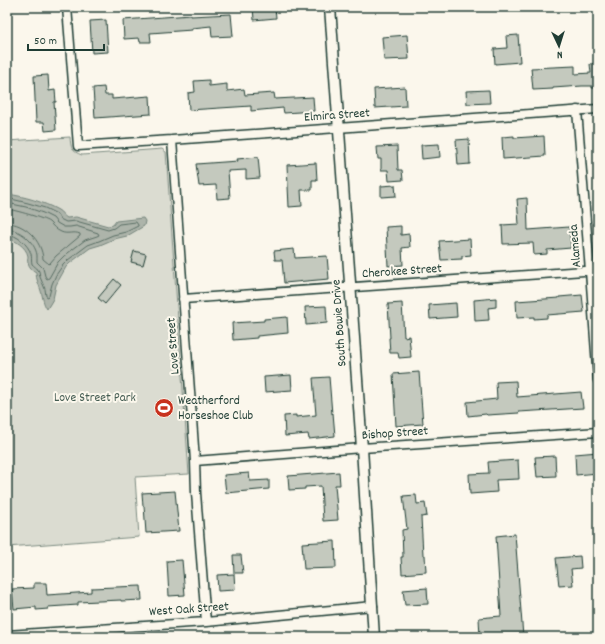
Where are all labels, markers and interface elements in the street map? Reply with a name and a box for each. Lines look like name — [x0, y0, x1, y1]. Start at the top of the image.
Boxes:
scale bar — [28, 26, 104, 52]
north arrow — [539, 26, 579, 66]
text: 50 m — [34, 33, 57, 50]
text: N — [556, 46, 563, 62]
street label: Elmira Street — [304, 104, 371, 128]
street label: Alameda — [565, 223, 587, 268]
street label: Cherokee Street — [361, 260, 443, 284]
street label: South Bowie Drive — [327, 279, 353, 367]
street label: Love Street — [163, 317, 185, 375]
park label: Love Street Park — [54, 389, 136, 408]
place label: Weatherford Horseshoe Club — [178, 392, 253, 426]
sports icon: Weatherford Horseshoe Club — [153, 397, 175, 419]
street label: Bishop Street — [361, 422, 429, 446]
street label: West Oak Street — [148, 598, 230, 622]

